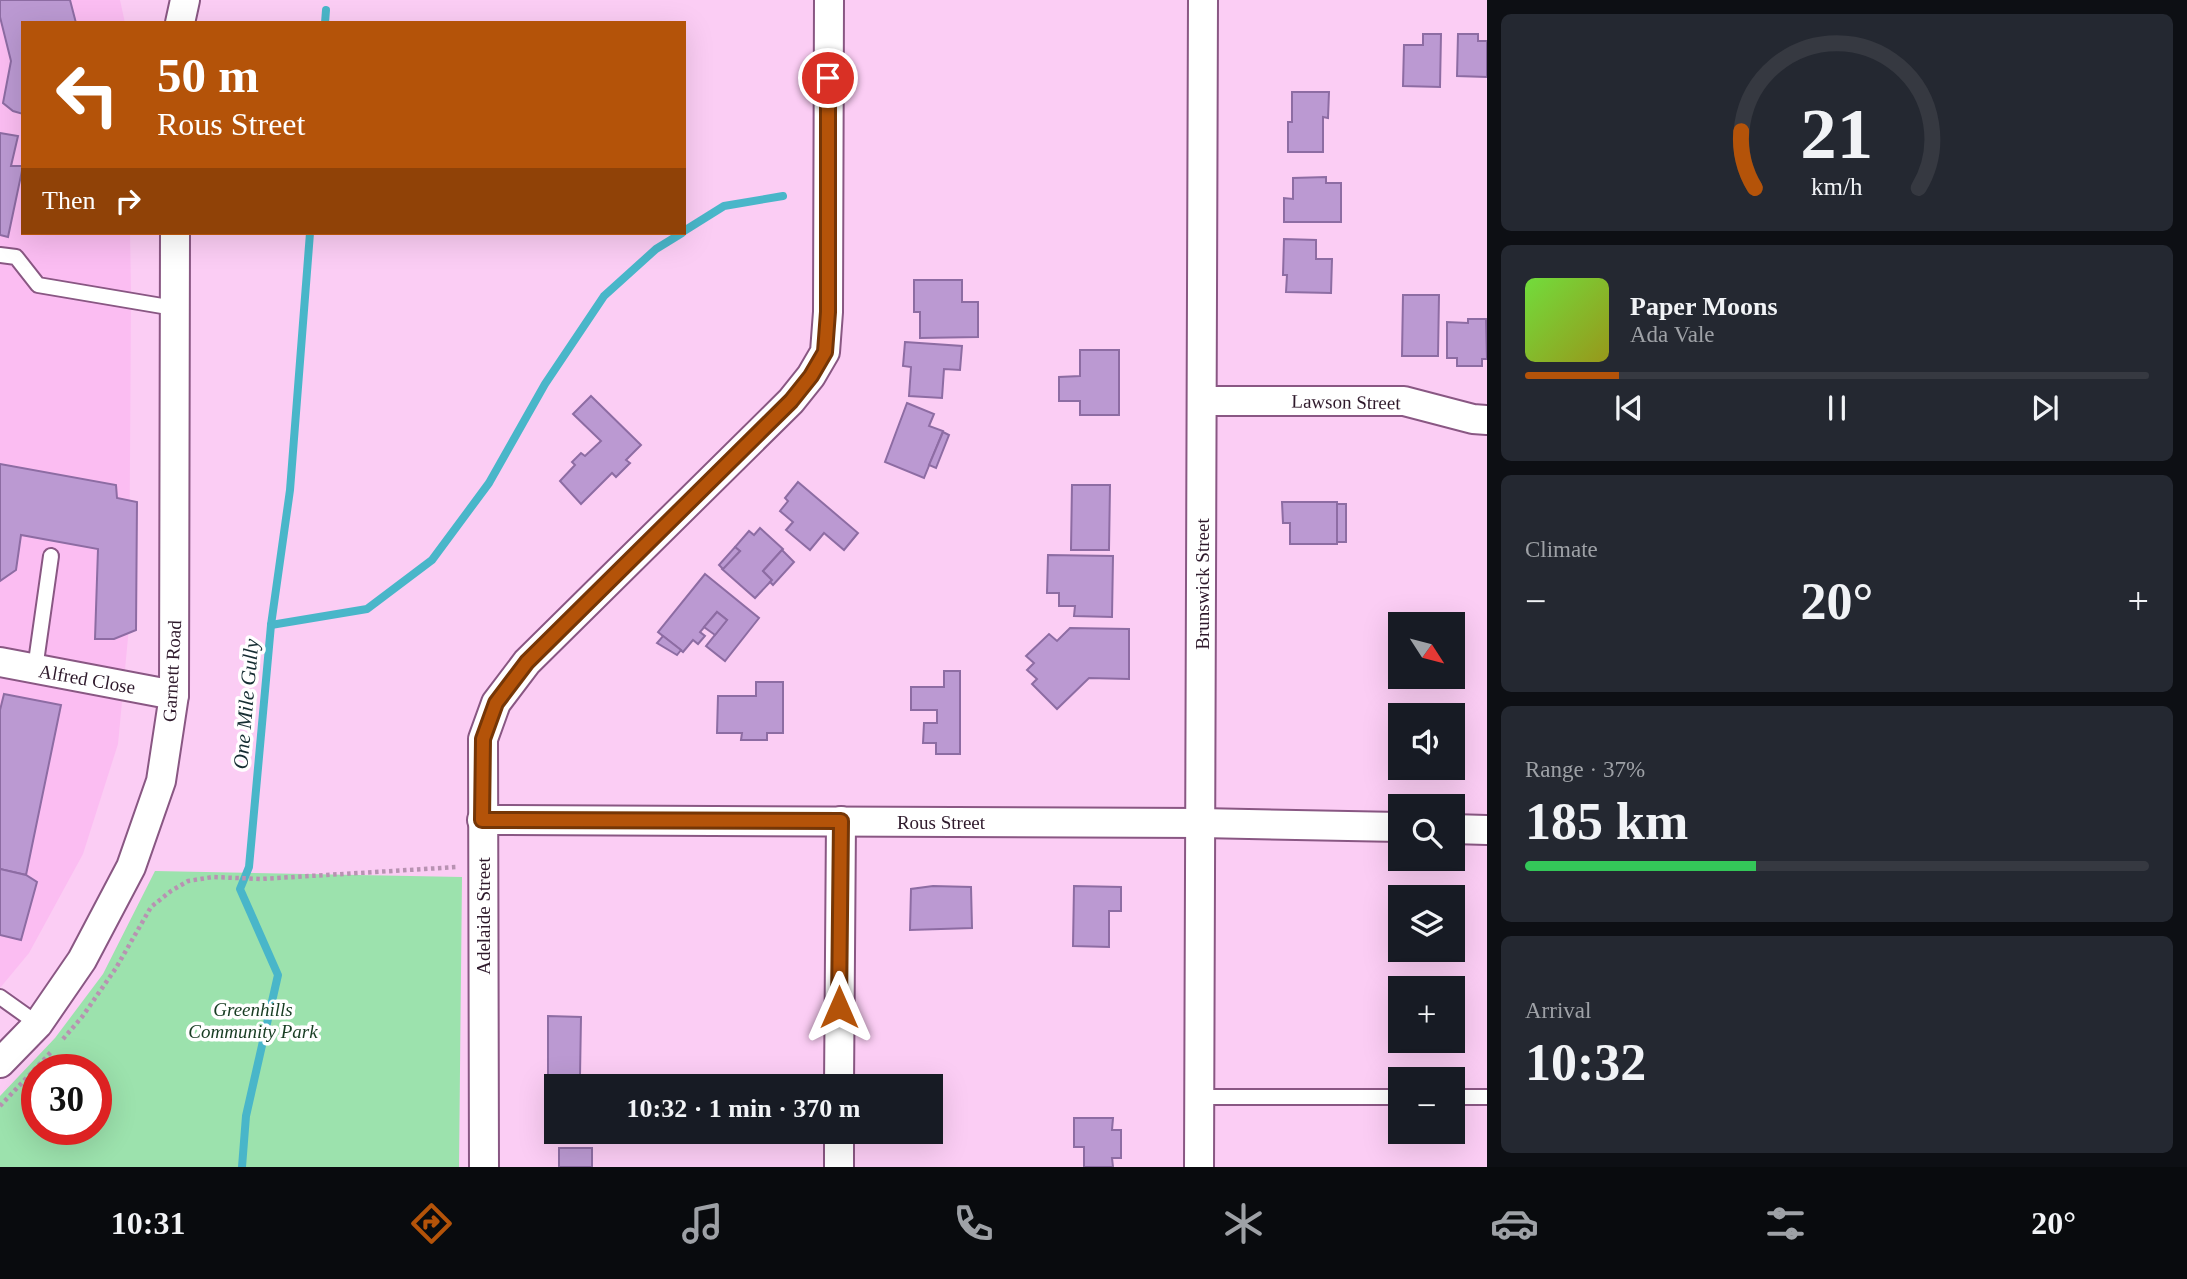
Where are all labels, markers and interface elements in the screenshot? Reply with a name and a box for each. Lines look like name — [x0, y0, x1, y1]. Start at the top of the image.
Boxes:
text: 50 m — [157, 48, 259, 103]
pin — [798, 48, 858, 108]
icon: left — [42, 49, 133, 140]
icon: arrive — [809, 59, 847, 97]
text: 21 — [1801, 94, 1873, 175]
text: Rous Street — [157, 106, 305, 142]
text: km/h — [1811, 173, 1863, 200]
icon: right — [109, 182, 147, 220]
text: Then — [42, 186, 95, 215]
text: Paper Moons — [1630, 292, 1778, 321]
text: Ada Vale — [1630, 322, 1715, 347]
icon: previous — [1610, 389, 1648, 427]
icon: pause — [1818, 389, 1856, 427]
icon: next — [2026, 389, 2064, 427]
street label: Lawson Street — [1291, 391, 1402, 413]
street label: Brunswick Street — [1192, 518, 1213, 650]
text: Climate — [1525, 537, 1598, 562]
text: 20° — [1801, 573, 1873, 630]
text: − — [1525, 580, 1546, 622]
text: + — [2128, 580, 2149, 622]
north arrow — [1388, 612, 1465, 690]
map controls — [1388, 612, 1465, 1144]
street label: Garnett Road — [159, 619, 185, 722]
water label: One Mile Gully — [228, 637, 264, 770]
street label: Alfred Close — [37, 660, 137, 698]
button: sound — [1388, 703, 1465, 780]
text: Range · 37% — [1525, 757, 1645, 782]
text: 185 km — [1525, 793, 1688, 850]
button: search — [1388, 794, 1465, 871]
street label: Rous Street — [897, 812, 986, 833]
street label: Adelaide Street — [473, 856, 494, 975]
button: layers — [1388, 885, 1465, 962]
position arrow — [802, 970, 876, 1044]
button: + — [1388, 976, 1465, 1053]
text: Arrival — [1525, 998, 1591, 1023]
park label: Greenhills Community Park — [188, 999, 318, 1042]
text: 10:32 — [1525, 1034, 1646, 1091]
speed limit sign: 30 — [21, 1054, 112, 1145]
button: − — [1388, 1067, 1465, 1144]
text: 10:32 · 1 min · 370 m — [627, 1094, 861, 1123]
icon: directions — [407, 1199, 456, 1248]
icon: music — [678, 1199, 727, 1248]
icon: phone — [949, 1199, 998, 1248]
icon: climate — [1219, 1199, 1268, 1248]
icon: car — [1490, 1199, 1539, 1248]
icon: filters — [1761, 1199, 1810, 1248]
text: 10:31 — [111, 1205, 186, 1241]
text: 20° — [2031, 1205, 2076, 1241]

